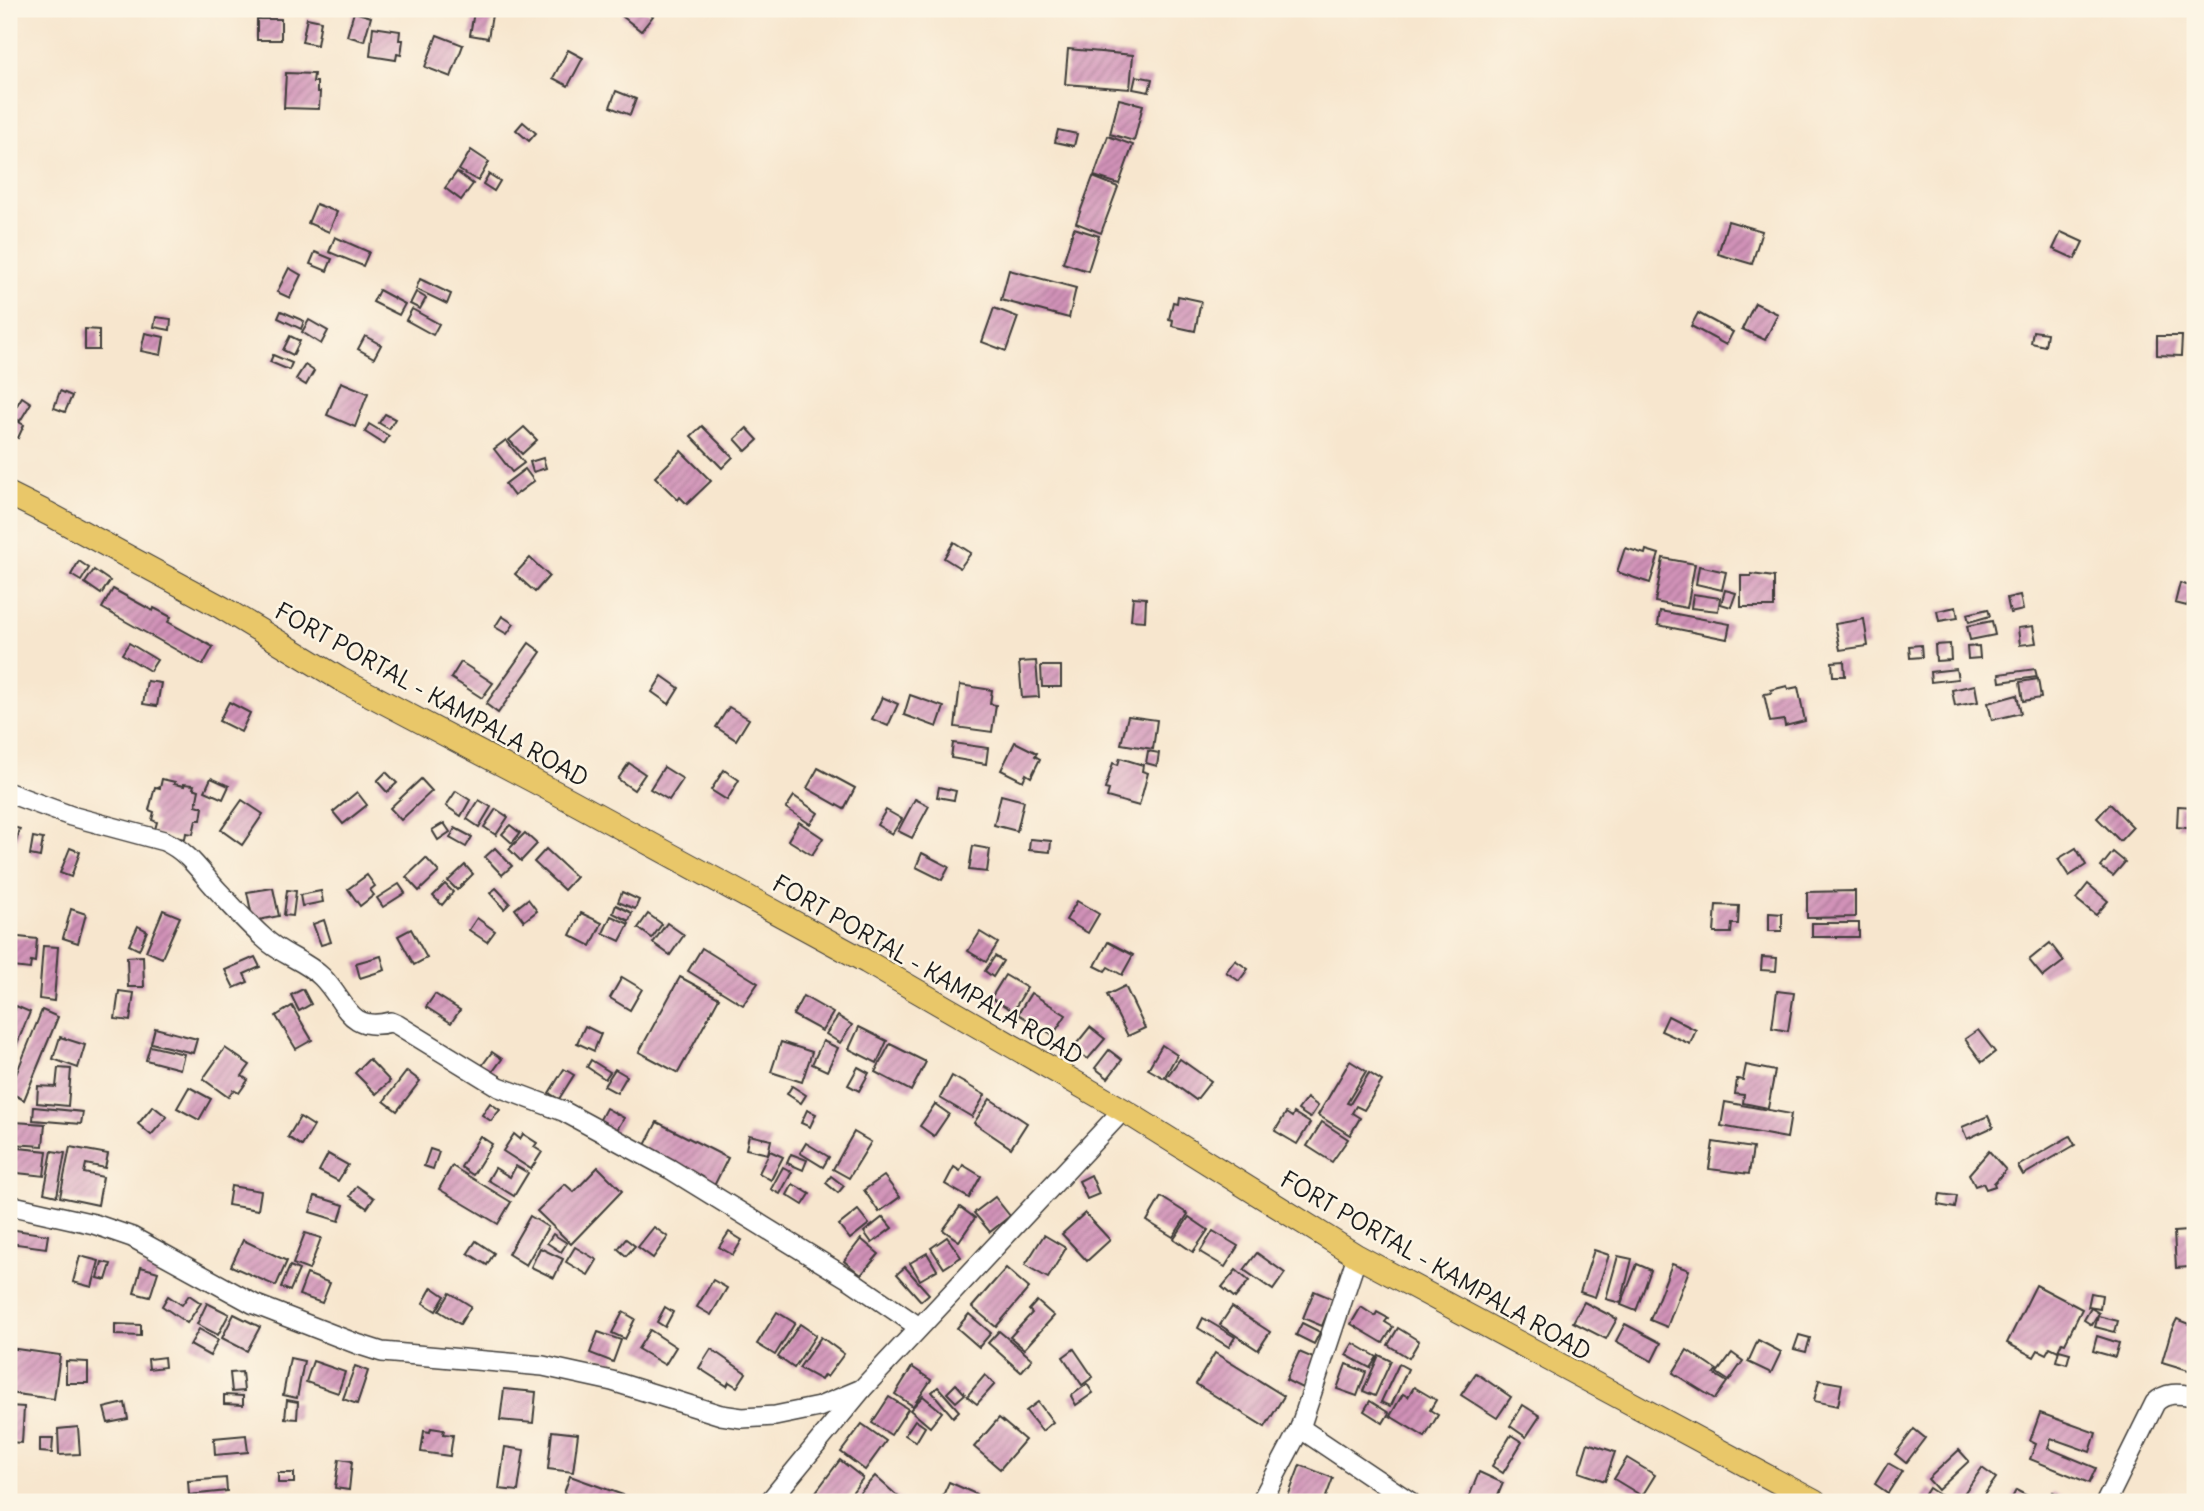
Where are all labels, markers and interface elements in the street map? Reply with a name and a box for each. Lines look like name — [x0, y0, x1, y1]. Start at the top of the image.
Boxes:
street label: FORT PORTAL - KAMPALA ROAD — [270, 595, 594, 793]
street label: FORT PORTAL - KAMPALA ROAD — [767, 868, 1089, 1070]
street label: FORT PORTAL - KAMPALA ROAD — [1275, 1164, 1597, 1366]

